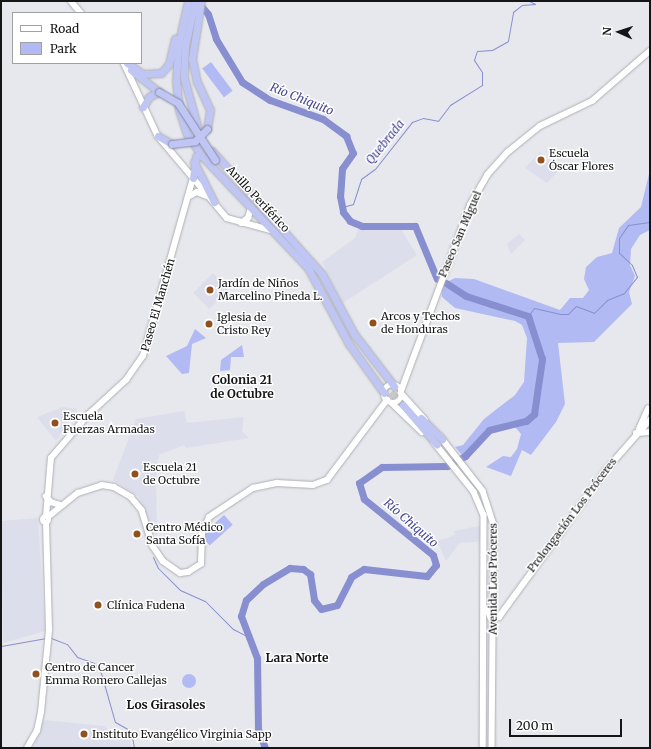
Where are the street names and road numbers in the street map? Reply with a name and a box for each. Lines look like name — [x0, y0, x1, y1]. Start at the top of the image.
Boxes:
street label: Anillo Periférico — [224, 163, 292, 235]
street label: Paseo San Miguel — [436, 189, 484, 279]
street label: Paseo El Manchén — [138, 257, 178, 353]
street label: Prolongación Los Próceres — [525, 455, 619, 575]
street label: Avenida Los Próceres — [486, 523, 500, 635]

